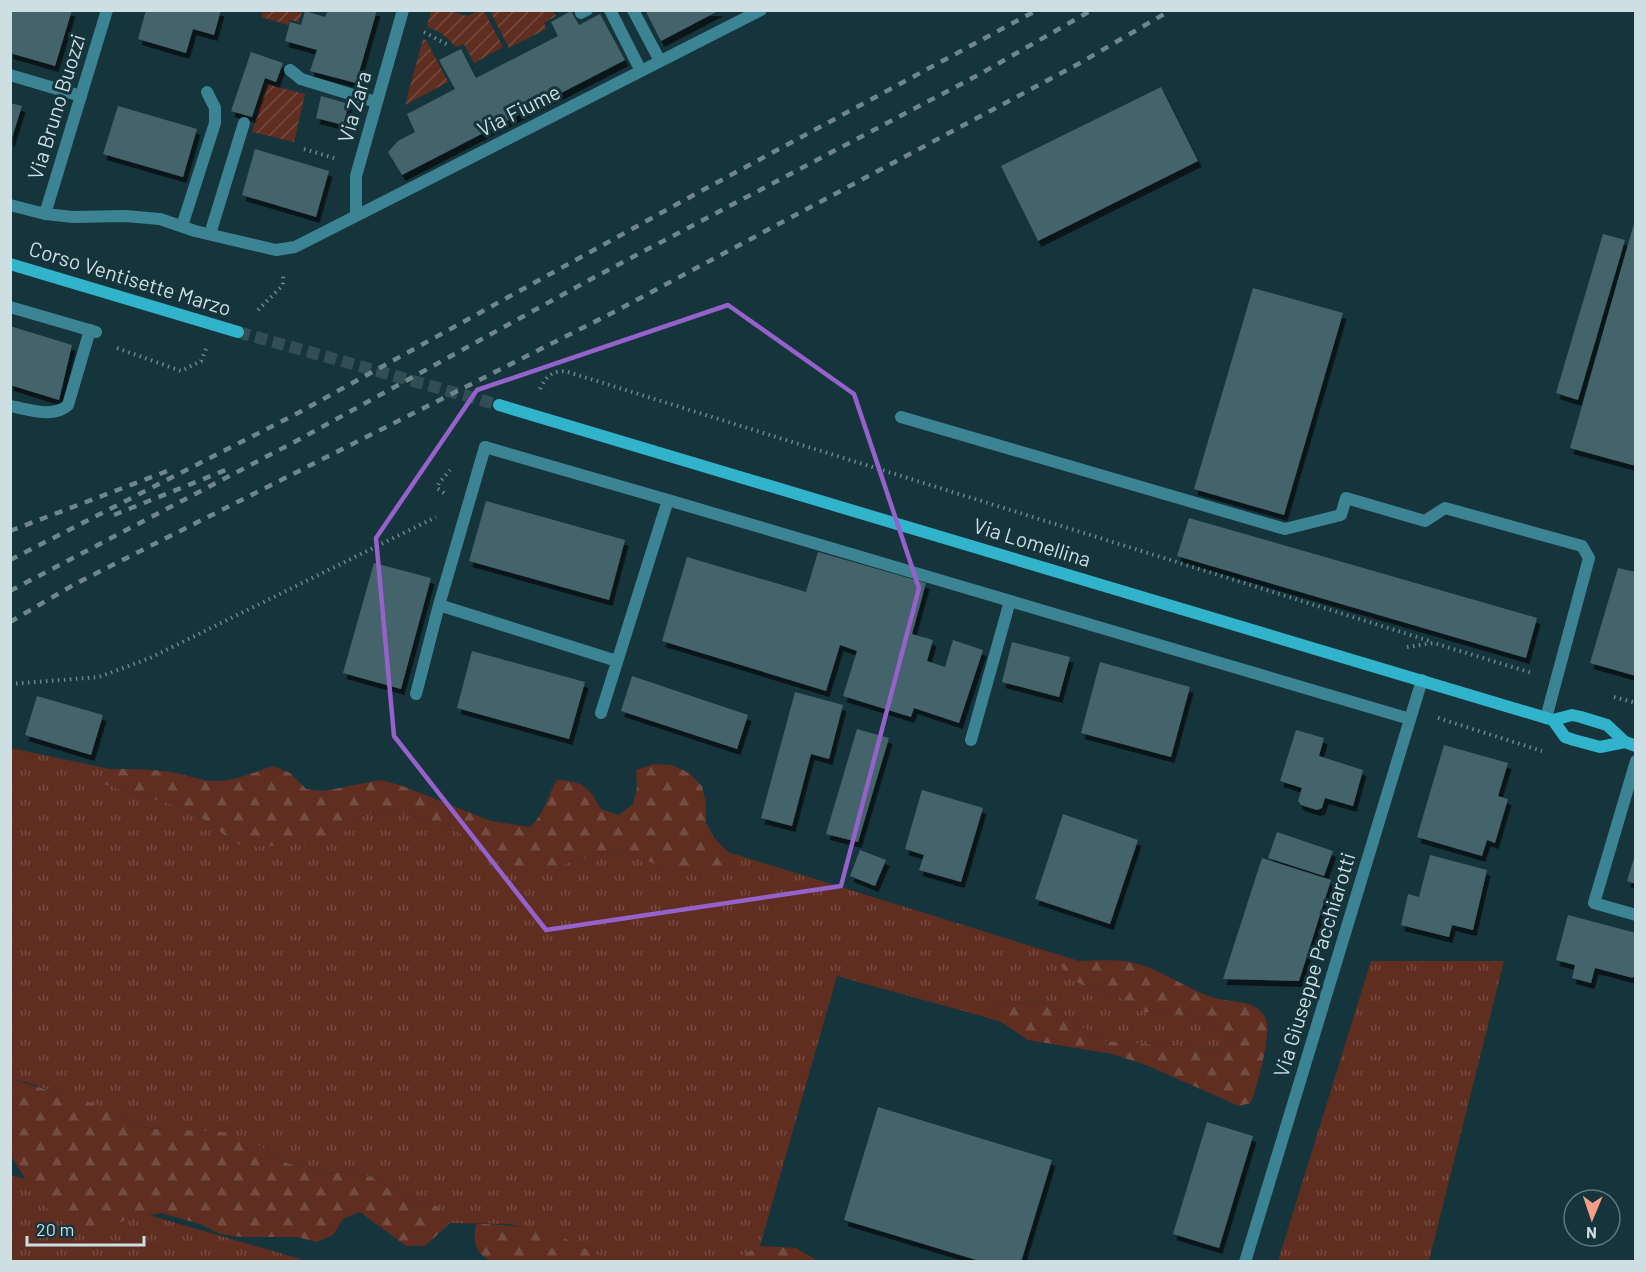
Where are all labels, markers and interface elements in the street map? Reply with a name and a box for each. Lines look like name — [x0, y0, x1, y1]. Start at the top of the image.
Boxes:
street label: Via Bruno Buozzi — [22, 31, 90, 182]
street label: Via Zara — [331, 68, 376, 145]
street label: Via Fiume — [473, 78, 564, 141]
street label: Corso Ventisette Marzo — [26, 235, 235, 320]
street label: Via Lomellina — [971, 512, 1094, 571]
street label: Via Giuseppe Pacchiarotti — [1267, 849, 1360, 1080]
north arrow — [1562, 1188, 1622, 1248]
scale bar — [27, 1209, 144, 1247]
text: 20 m — [36, 1218, 74, 1240]
text: N — [1586, 1224, 1597, 1243]

